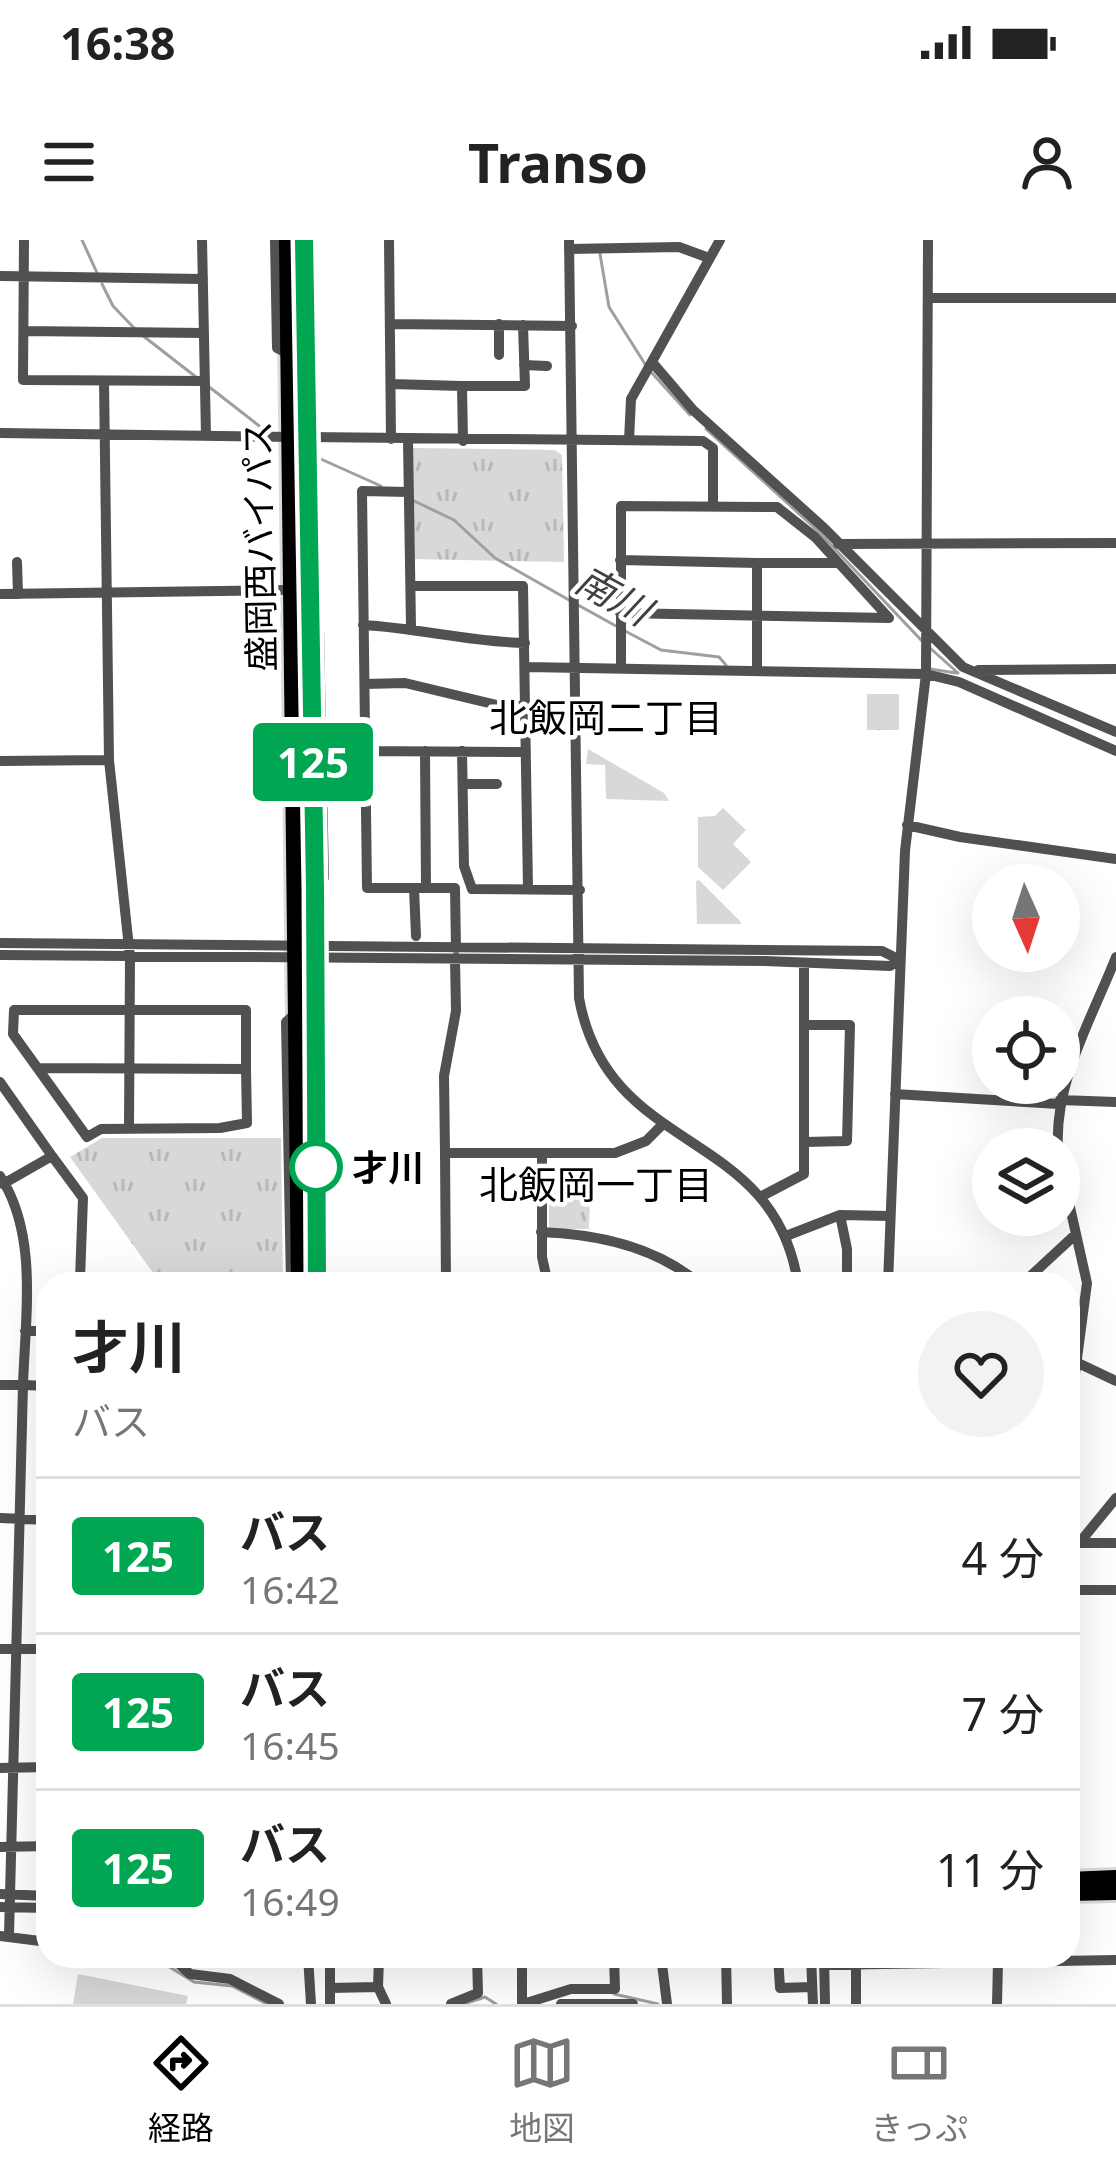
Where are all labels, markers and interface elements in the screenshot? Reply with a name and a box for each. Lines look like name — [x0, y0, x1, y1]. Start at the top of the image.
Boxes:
text: 16:38 — [60, 12, 176, 73]
text: Transo — [468, 125, 648, 199]
icon: menu — [36, 129, 102, 195]
icon: person — [1014, 129, 1080, 195]
street label: 盛岡西バイパス — [232, 420, 286, 672]
water label: 南川 — [567, 552, 664, 638]
district label: 北飯岡二丁目 — [489, 690, 723, 743]
line badge: 125 — [244, 723, 382, 801]
text: 125 — [277, 733, 349, 790]
north arrow — [972, 864, 1080, 972]
map controls — [972, 864, 1080, 1236]
button: locate — [972, 996, 1080, 1104]
button: layers — [972, 1128, 1080, 1236]
marker: 才川 — [291, 1142, 341, 1192]
place label: 才川 — [352, 1143, 424, 1192]
district label: 北飯岡一丁目 — [479, 1157, 713, 1210]
text: 才川 — [72, 1307, 186, 1385]
button: heart — [918, 1311, 1044, 1437]
text: バス — [72, 1394, 150, 1447]
text: バス — [240, 1501, 330, 1562]
text: 125 — [102, 1527, 174, 1584]
text: 4 分 — [962, 1527, 1044, 1588]
text: 16:42 — [240, 1562, 340, 1615]
text: バス — [240, 1657, 330, 1718]
text: 125 — [102, 1683, 174, 1740]
text: 7 分 — [962, 1683, 1044, 1744]
text: 16:45 — [240, 1718, 340, 1771]
text: バス — [240, 1813, 330, 1874]
text: 125 — [102, 1839, 174, 1896]
text: 11 分 — [936, 1839, 1044, 1900]
text: 16:49 — [240, 1874, 340, 1927]
tab: 経路 — [148, 2030, 214, 2150]
tab: 地図 — [509, 2030, 575, 2150]
tab: きっぷ — [871, 2030, 968, 2150]

